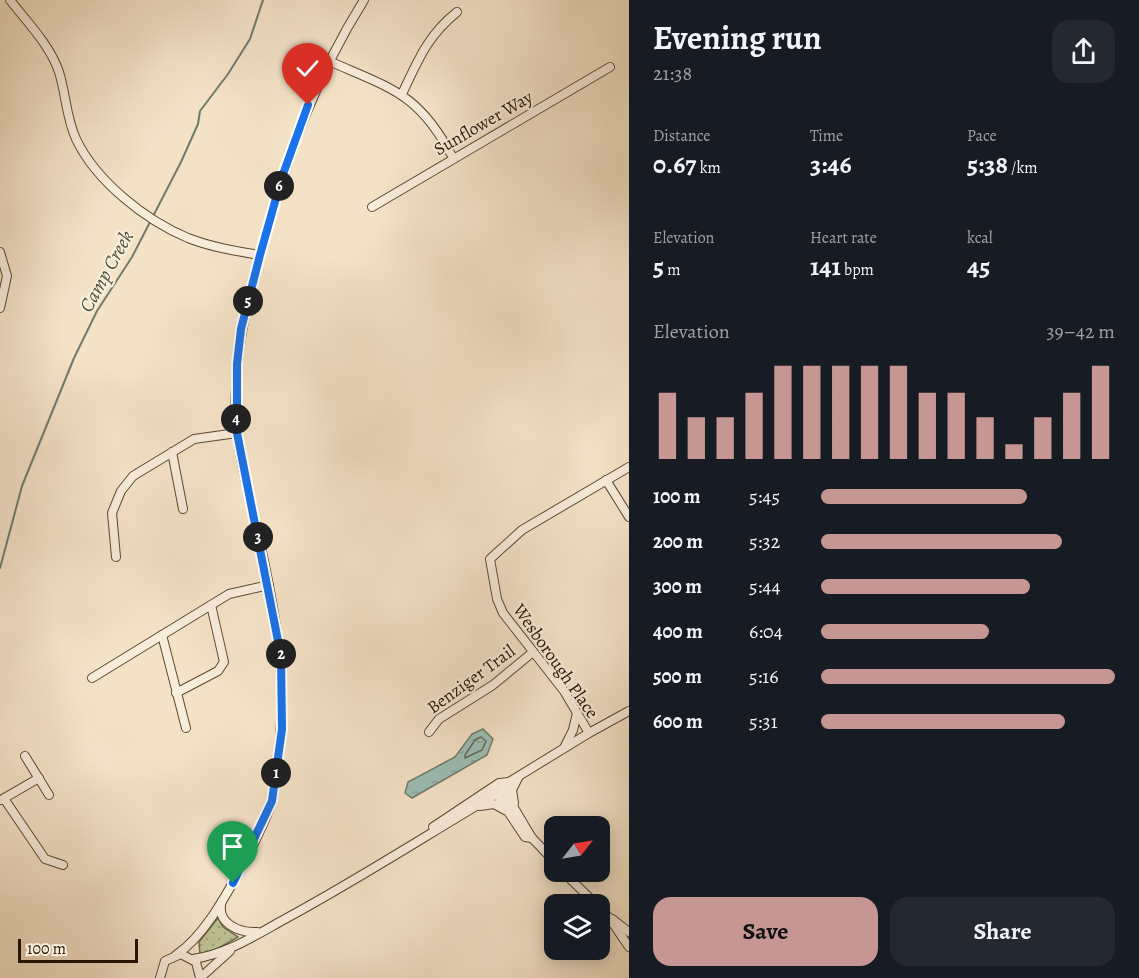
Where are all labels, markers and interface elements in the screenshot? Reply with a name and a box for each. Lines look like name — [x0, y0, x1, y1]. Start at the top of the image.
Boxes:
text: Evening run — [653, 15, 822, 60]
button: share — [1052, 20, 1115, 83]
pin — [282, 43, 333, 105]
icon: check — [291, 52, 324, 85]
text: 21:38 — [653, 60, 692, 87]
street label: Sunflower Way — [429, 85, 538, 161]
text: Distance — [653, 125, 710, 147]
text: Time — [810, 125, 843, 147]
text: Pace — [967, 125, 997, 147]
text: 0.67 — [653, 147, 696, 182]
text: 3:46 — [810, 147, 852, 182]
text: 5:38 — [967, 147, 1008, 182]
text: km — [696, 157, 721, 179]
text: /km — [1008, 157, 1038, 179]
pin: 6 — [264, 171, 294, 201]
text: 6 — [275, 175, 283, 197]
water label: Camp Creek — [73, 225, 140, 317]
text: Elevation — [653, 227, 714, 249]
text: Heart rate — [810, 227, 877, 249]
text: kcal — [967, 227, 993, 249]
text: 5 — [653, 249, 664, 284]
text: 141 — [810, 249, 841, 284]
text: 45 — [967, 249, 990, 284]
text: m — [664, 259, 681, 281]
text: bpm — [841, 259, 874, 281]
pin: 5 — [233, 286, 263, 316]
text: 5 — [245, 290, 251, 312]
text: Elevation — [653, 318, 730, 345]
text: 39–42 m — [1046, 318, 1115, 345]
pin: 4 — [221, 404, 251, 434]
text: 4 — [232, 408, 240, 430]
text: 100 m — [653, 483, 701, 510]
text: 5:45 — [749, 483, 780, 510]
pin: 3 — [243, 522, 273, 552]
text: 3 — [255, 526, 261, 548]
text: 200 m — [653, 528, 703, 555]
text: 5:32 — [749, 528, 780, 555]
text: 300 m — [653, 573, 702, 600]
text: 5:44 — [749, 573, 780, 600]
street label: Wesborough Place — [507, 598, 604, 723]
text: 400 m — [653, 618, 703, 645]
text: 6:04 — [749, 618, 783, 645]
pin: 2 — [266, 639, 296, 669]
street label: Benziger Trail — [422, 639, 520, 719]
text: 2 — [277, 643, 285, 665]
text: 500 m — [653, 663, 702, 690]
text: 5:16 — [749, 663, 778, 690]
text: 600 m — [653, 708, 703, 735]
text: 5:31 — [749, 708, 778, 735]
pin: 1 — [261, 758, 291, 788]
text: 1 — [273, 762, 279, 784]
north arrow — [544, 816, 610, 882]
map controls — [544, 816, 610, 960]
pin — [207, 821, 258, 883]
icon: arrive — [216, 830, 249, 863]
button: layers — [544, 894, 610, 960]
button: Save — [653, 897, 878, 966]
button: Share — [890, 897, 1115, 966]
scale bar — [18, 936, 138, 964]
text: 100 m — [27, 938, 66, 960]

